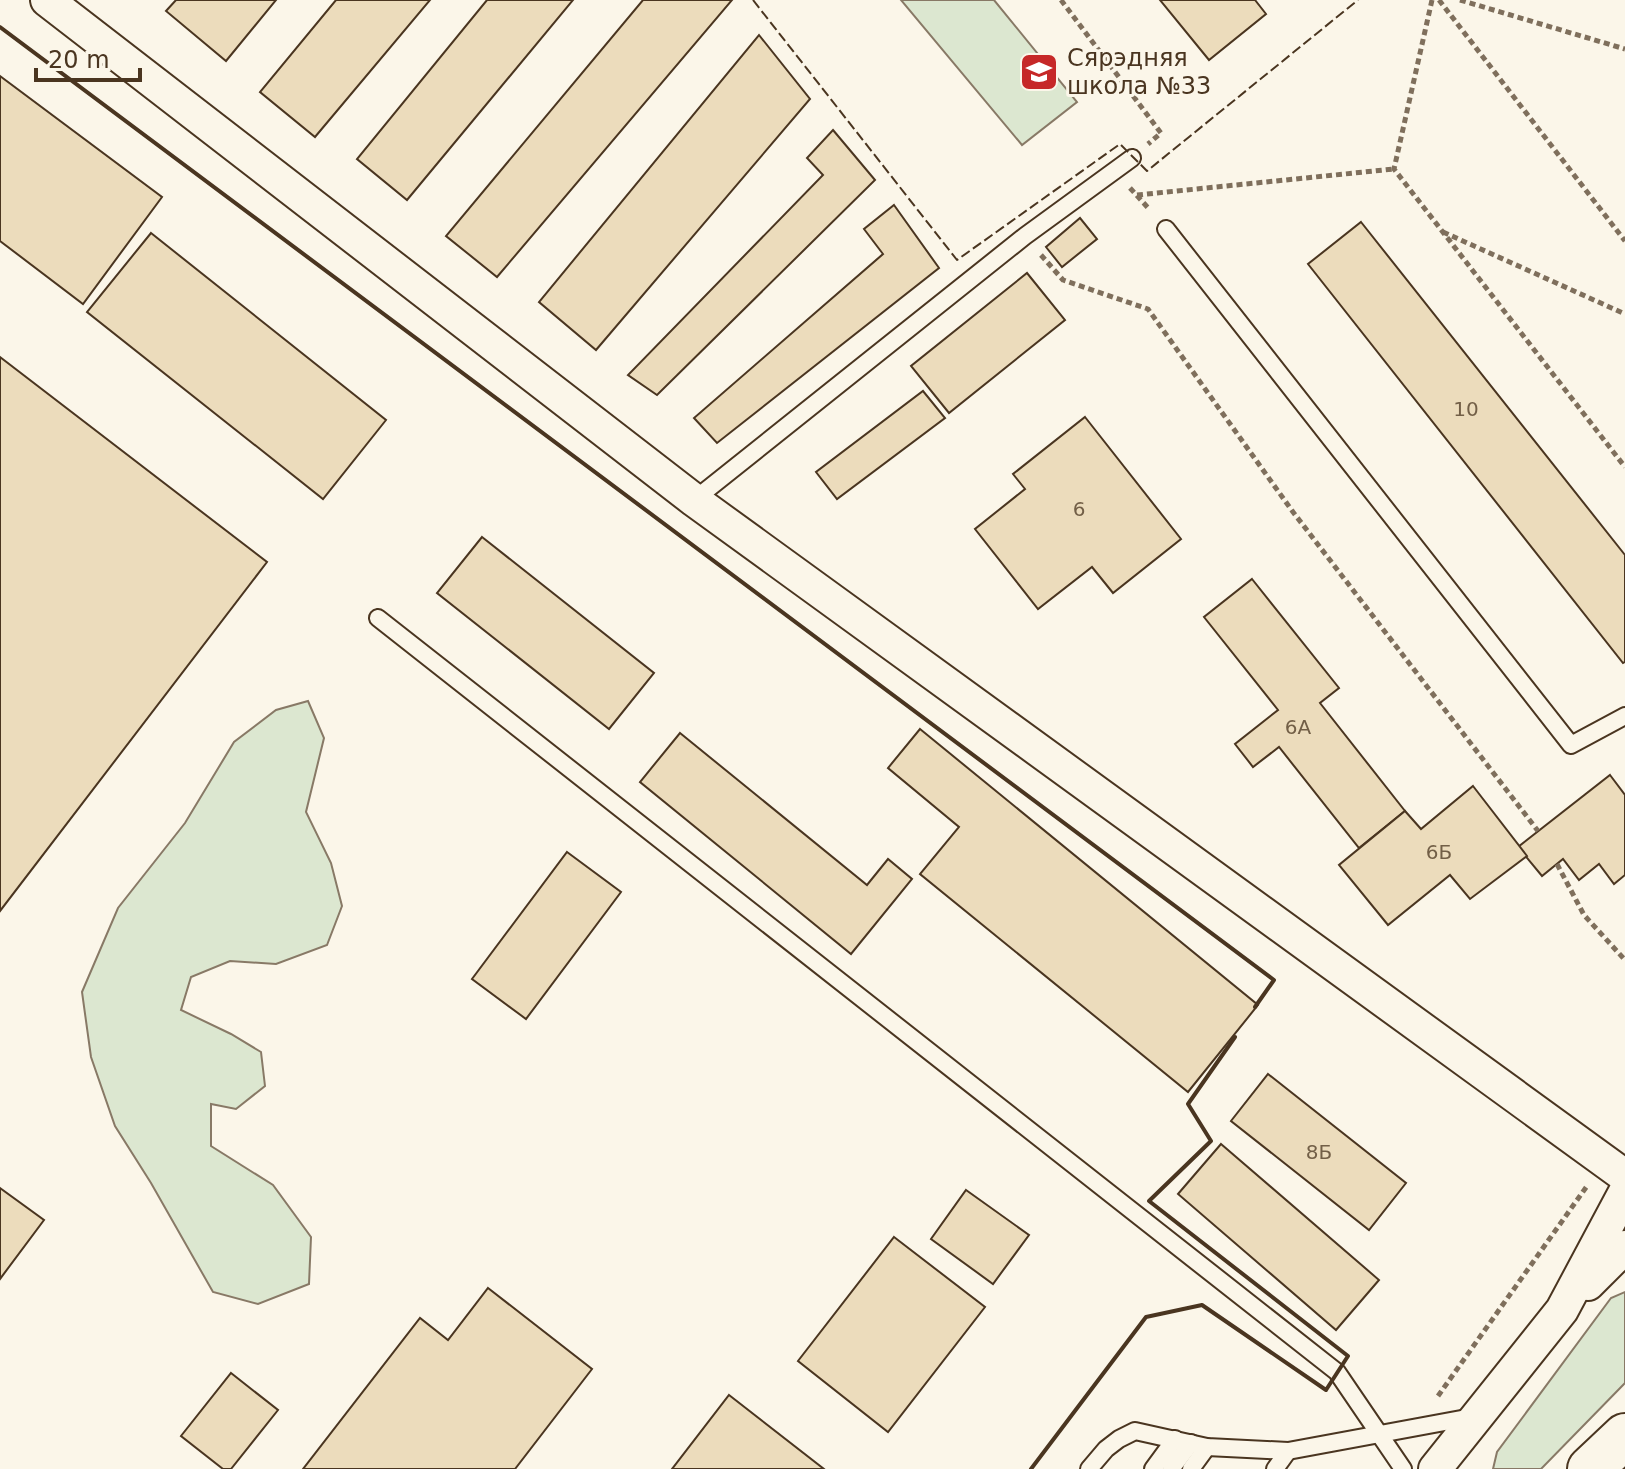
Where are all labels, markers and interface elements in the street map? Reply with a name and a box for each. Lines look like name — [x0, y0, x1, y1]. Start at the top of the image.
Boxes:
scale bar — [36, 32, 140, 82]
place label: Сярэдняя школа №33 — [1067, 44, 1211, 100]
text: 20 m — [48, 46, 110, 74]
school or university icon: Сярэдняя школа №33 — [1018, 51, 1060, 93]
house number: 10 — [1453, 397, 1479, 421]
house number: 6 — [1073, 497, 1085, 521]
house number: 6А — [1285, 715, 1312, 739]
house number: 6Б — [1426, 840, 1452, 864]
house number: 8Б — [1306, 1140, 1332, 1164]

